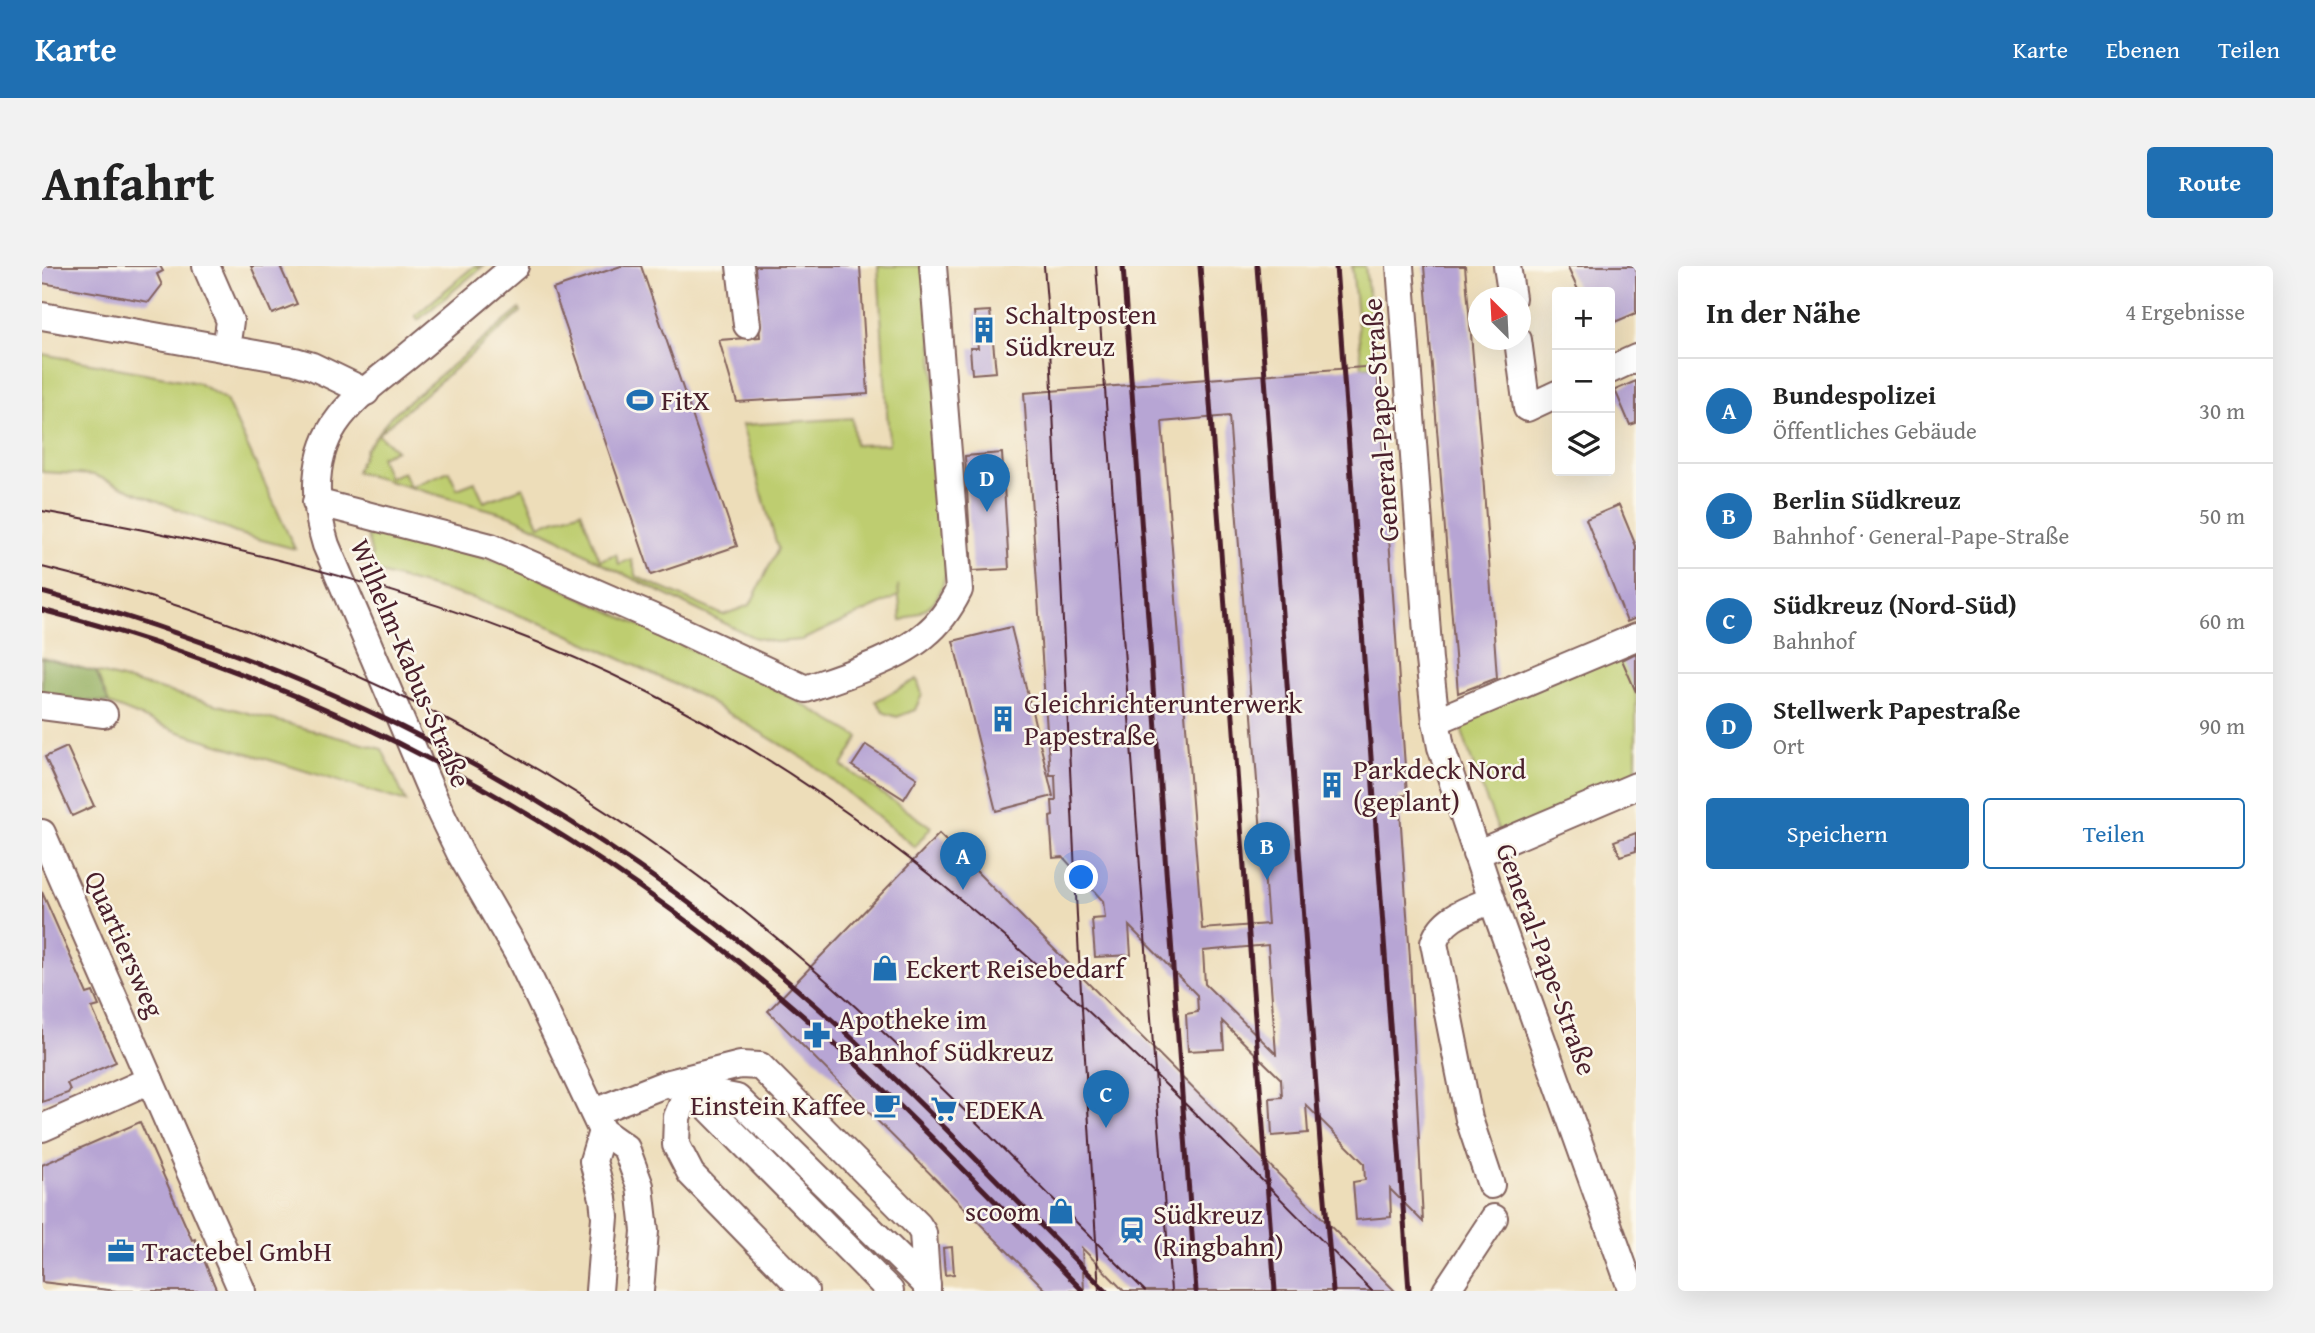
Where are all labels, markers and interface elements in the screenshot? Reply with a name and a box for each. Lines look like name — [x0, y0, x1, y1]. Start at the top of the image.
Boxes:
text: Karte — [35, 25, 117, 73]
text: Karte — [2013, 32, 2068, 67]
text: Ebenen — [2106, 32, 2180, 67]
text: Teilen — [2218, 32, 2280, 67]
text: Anfahrt — [42, 146, 215, 218]
button: Route — [2147, 147, 2273, 218]
north arrow — [1468, 287, 1531, 350]
map controls — [1552, 287, 1615, 476]
button: + — [1552, 287, 1615, 350]
text: In der Nähe — [1706, 290, 1861, 334]
place label: Schaltposten Südkreuz — [1005, 293, 1157, 366]
text: 4 Ergebnisse — [2125, 295, 2245, 328]
street label: General-Pape-Straße — [1351, 297, 1408, 543]
building icon: Schaltposten Südkreuz — [969, 315, 999, 345]
button: − — [1552, 350, 1615, 413]
text: Bundespolizei — [1773, 375, 1936, 414]
place label: FitX — [661, 379, 710, 420]
sports icon: FitX — [625, 385, 655, 415]
text: A — [1722, 394, 1736, 427]
text: 30 m — [2199, 394, 2245, 427]
button: layers — [1552, 413, 1615, 476]
text: Öffentliches Gebäude — [1773, 414, 1977, 447]
pin: D — [964, 454, 1010, 512]
text: Berlin Südkreuz — [1773, 480, 1961, 519]
text: B — [1722, 499, 1736, 532]
text: 50 m — [2199, 499, 2245, 532]
text: Bahnhof · General-Pape-Straße — [1773, 519, 2069, 552]
street label: Wilhelm-Kabus-Straße — [341, 532, 482, 793]
text: Südkreuz (Nord-Süd) — [1773, 585, 2017, 624]
text: C — [1722, 604, 1736, 637]
text: 60 m — [2199, 604, 2245, 637]
text: Bahnhof — [1773, 624, 1855, 657]
place label: Gleichrichterunterwerk Papestraße — [1024, 682, 1303, 755]
text: Stellwerk Papestraße — [1773, 690, 2021, 729]
building icon: Gleichrichterunterwerk Papestraße — [988, 704, 1018, 734]
text: D — [1722, 709, 1736, 742]
text: 90 m — [2199, 709, 2245, 742]
text: Ort — [1773, 729, 1805, 762]
place label: Parkdeck Nord (geplant) — [1353, 748, 1526, 821]
building icon: Parkdeck Nord (geplant) — [1317, 770, 1347, 800]
button: Speichern — [1706, 798, 1969, 869]
button: Teilen — [1983, 798, 2245, 869]
pin: B — [1244, 822, 1290, 880]
pin: A — [940, 832, 986, 890]
street label: General-Pape-Straße — [1486, 837, 1609, 1081]
your location — [1064, 860, 1098, 894]
street label: Quartiersweg — [75, 864, 176, 1024]
place label: Eckert Reisebedarf — [906, 947, 1127, 988]
shop icon: Eckert Reisebedarf — [870, 953, 900, 983]
place label: Apotheke im Bahnhof Südkreuz — [838, 998, 1053, 1071]
pharmacy icon: Apotheke im Bahnhof Südkreuz — [802, 1020, 832, 1050]
pin: C — [1083, 1070, 1129, 1128]
place label: Einstein Kaffee — [690, 1084, 866, 1125]
place label: EDEKA — [965, 1088, 1044, 1129]
cafe icon: Einstein Kaffee — [872, 1090, 902, 1120]
supermarket icon: EDEKA — [929, 1094, 959, 1124]
place label: scoom — [965, 1190, 1040, 1231]
place label: Südkreuz (Ringbahn) — [1153, 1193, 1284, 1266]
shop icon: scoom — [1046, 1196, 1076, 1226]
station icon: Südkreuz (Ringbahn) — [1117, 1215, 1147, 1245]
place label: Tractebel GmbH — [142, 1230, 332, 1271]
office icon: Tractebel GmbH — [106, 1236, 136, 1266]

